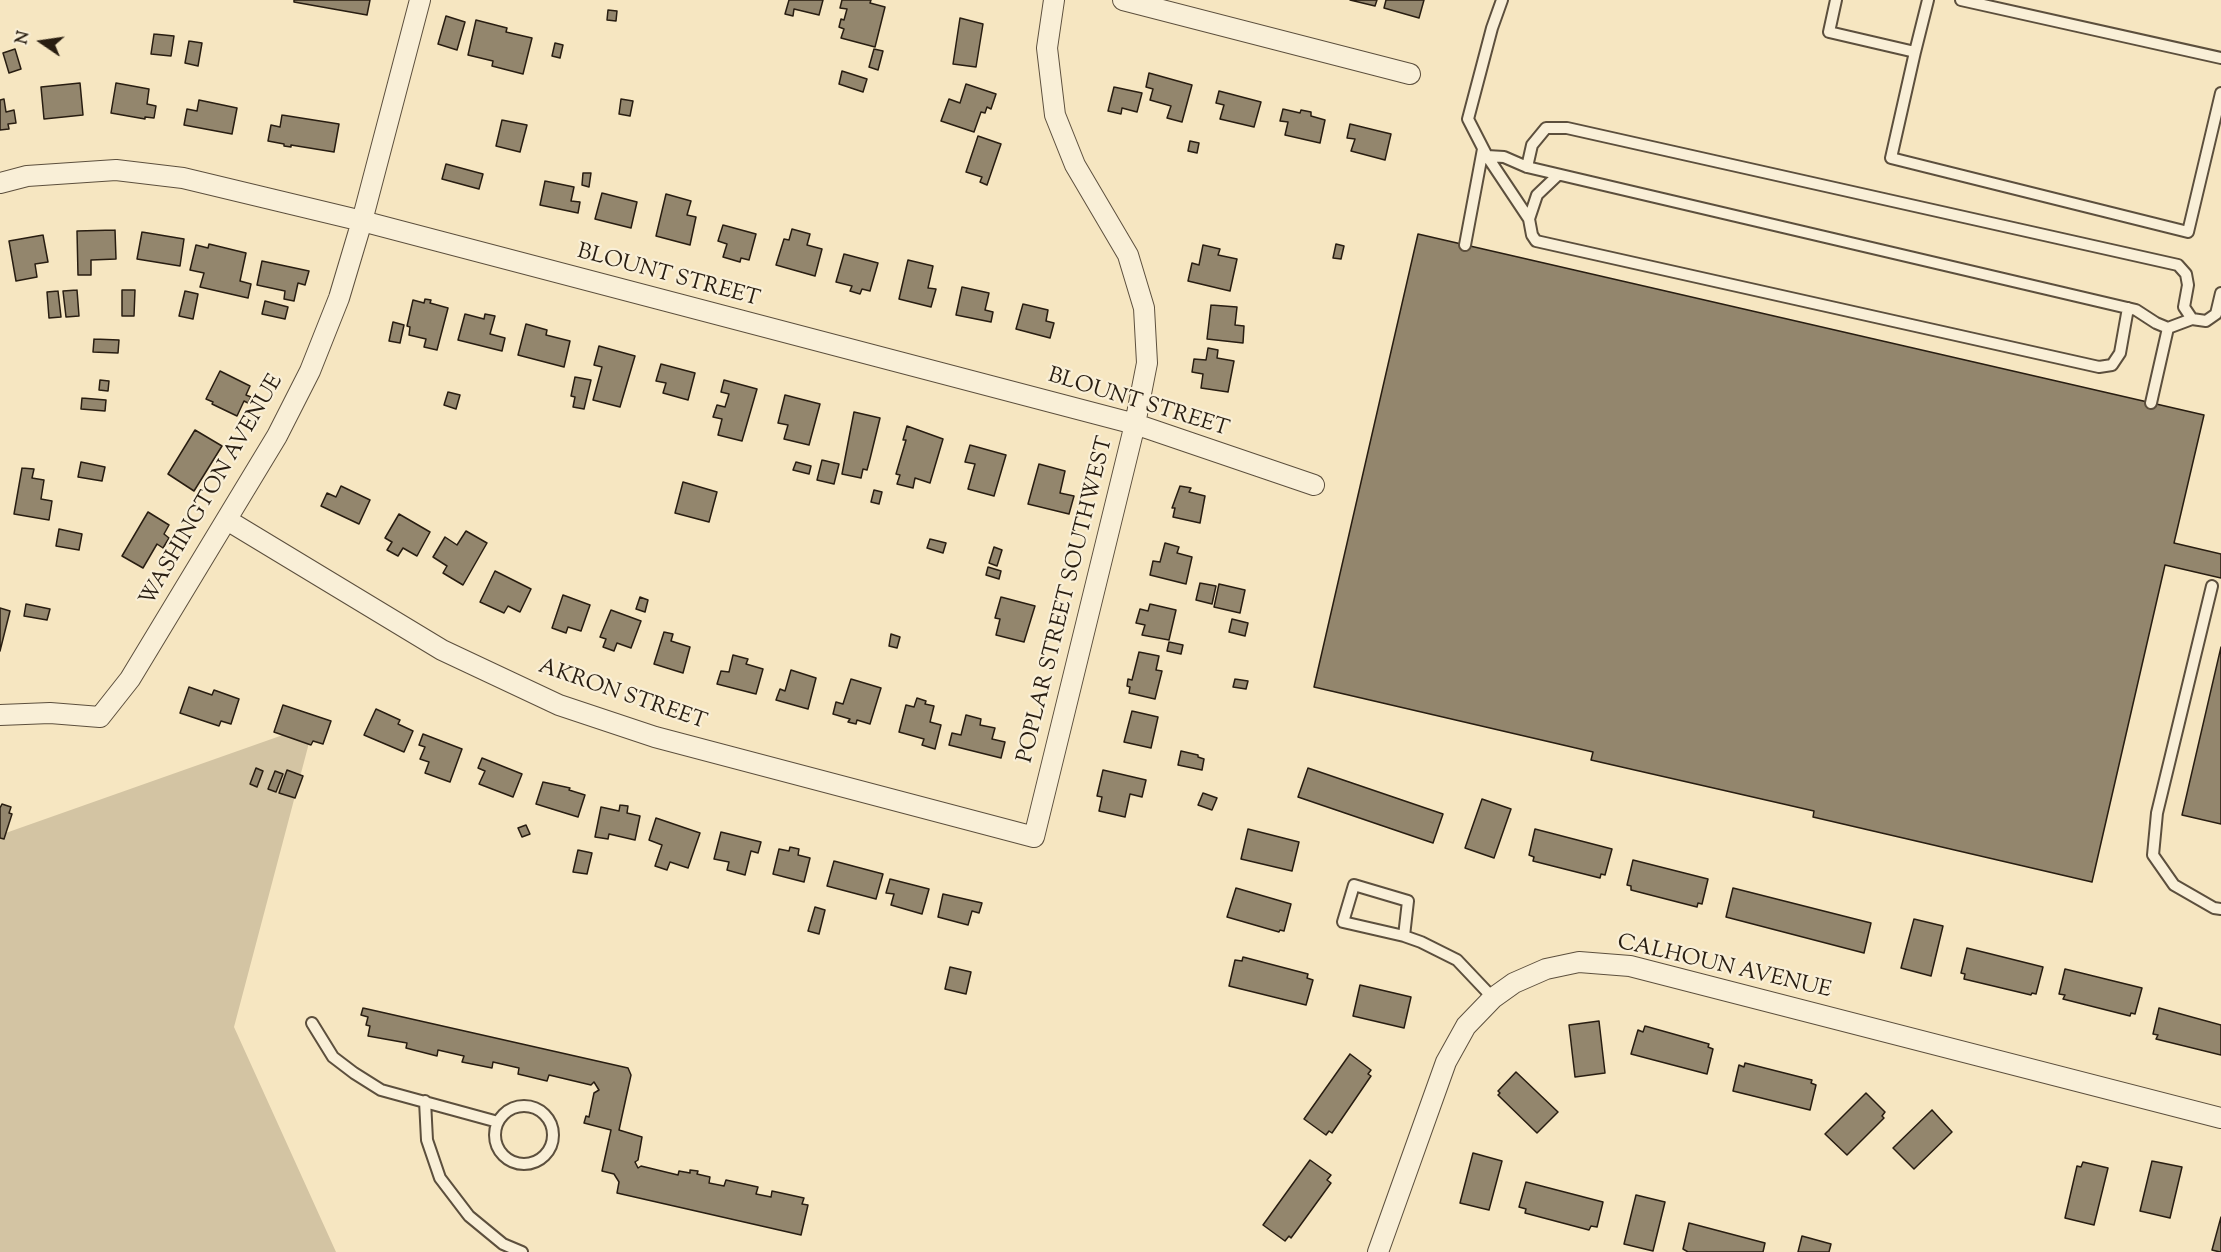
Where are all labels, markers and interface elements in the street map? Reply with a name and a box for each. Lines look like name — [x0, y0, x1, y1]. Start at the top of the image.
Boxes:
north arrow — [12, 12, 72, 72]
text: N — [11, 29, 37, 47]
street label: BLOUNT STREET — [574, 240, 762, 314]
street label: BLOUNT STREET — [1044, 364, 1232, 444]
street label: WASHINGTON AVENUE — [136, 371, 290, 611]
street label: POPLAR STREET SOUTHWEST — [1014, 434, 1120, 766]
street label: AKRON STREET — [534, 655, 710, 737]
street label: CALHOUN AVENUE — [1614, 931, 1834, 1005]

